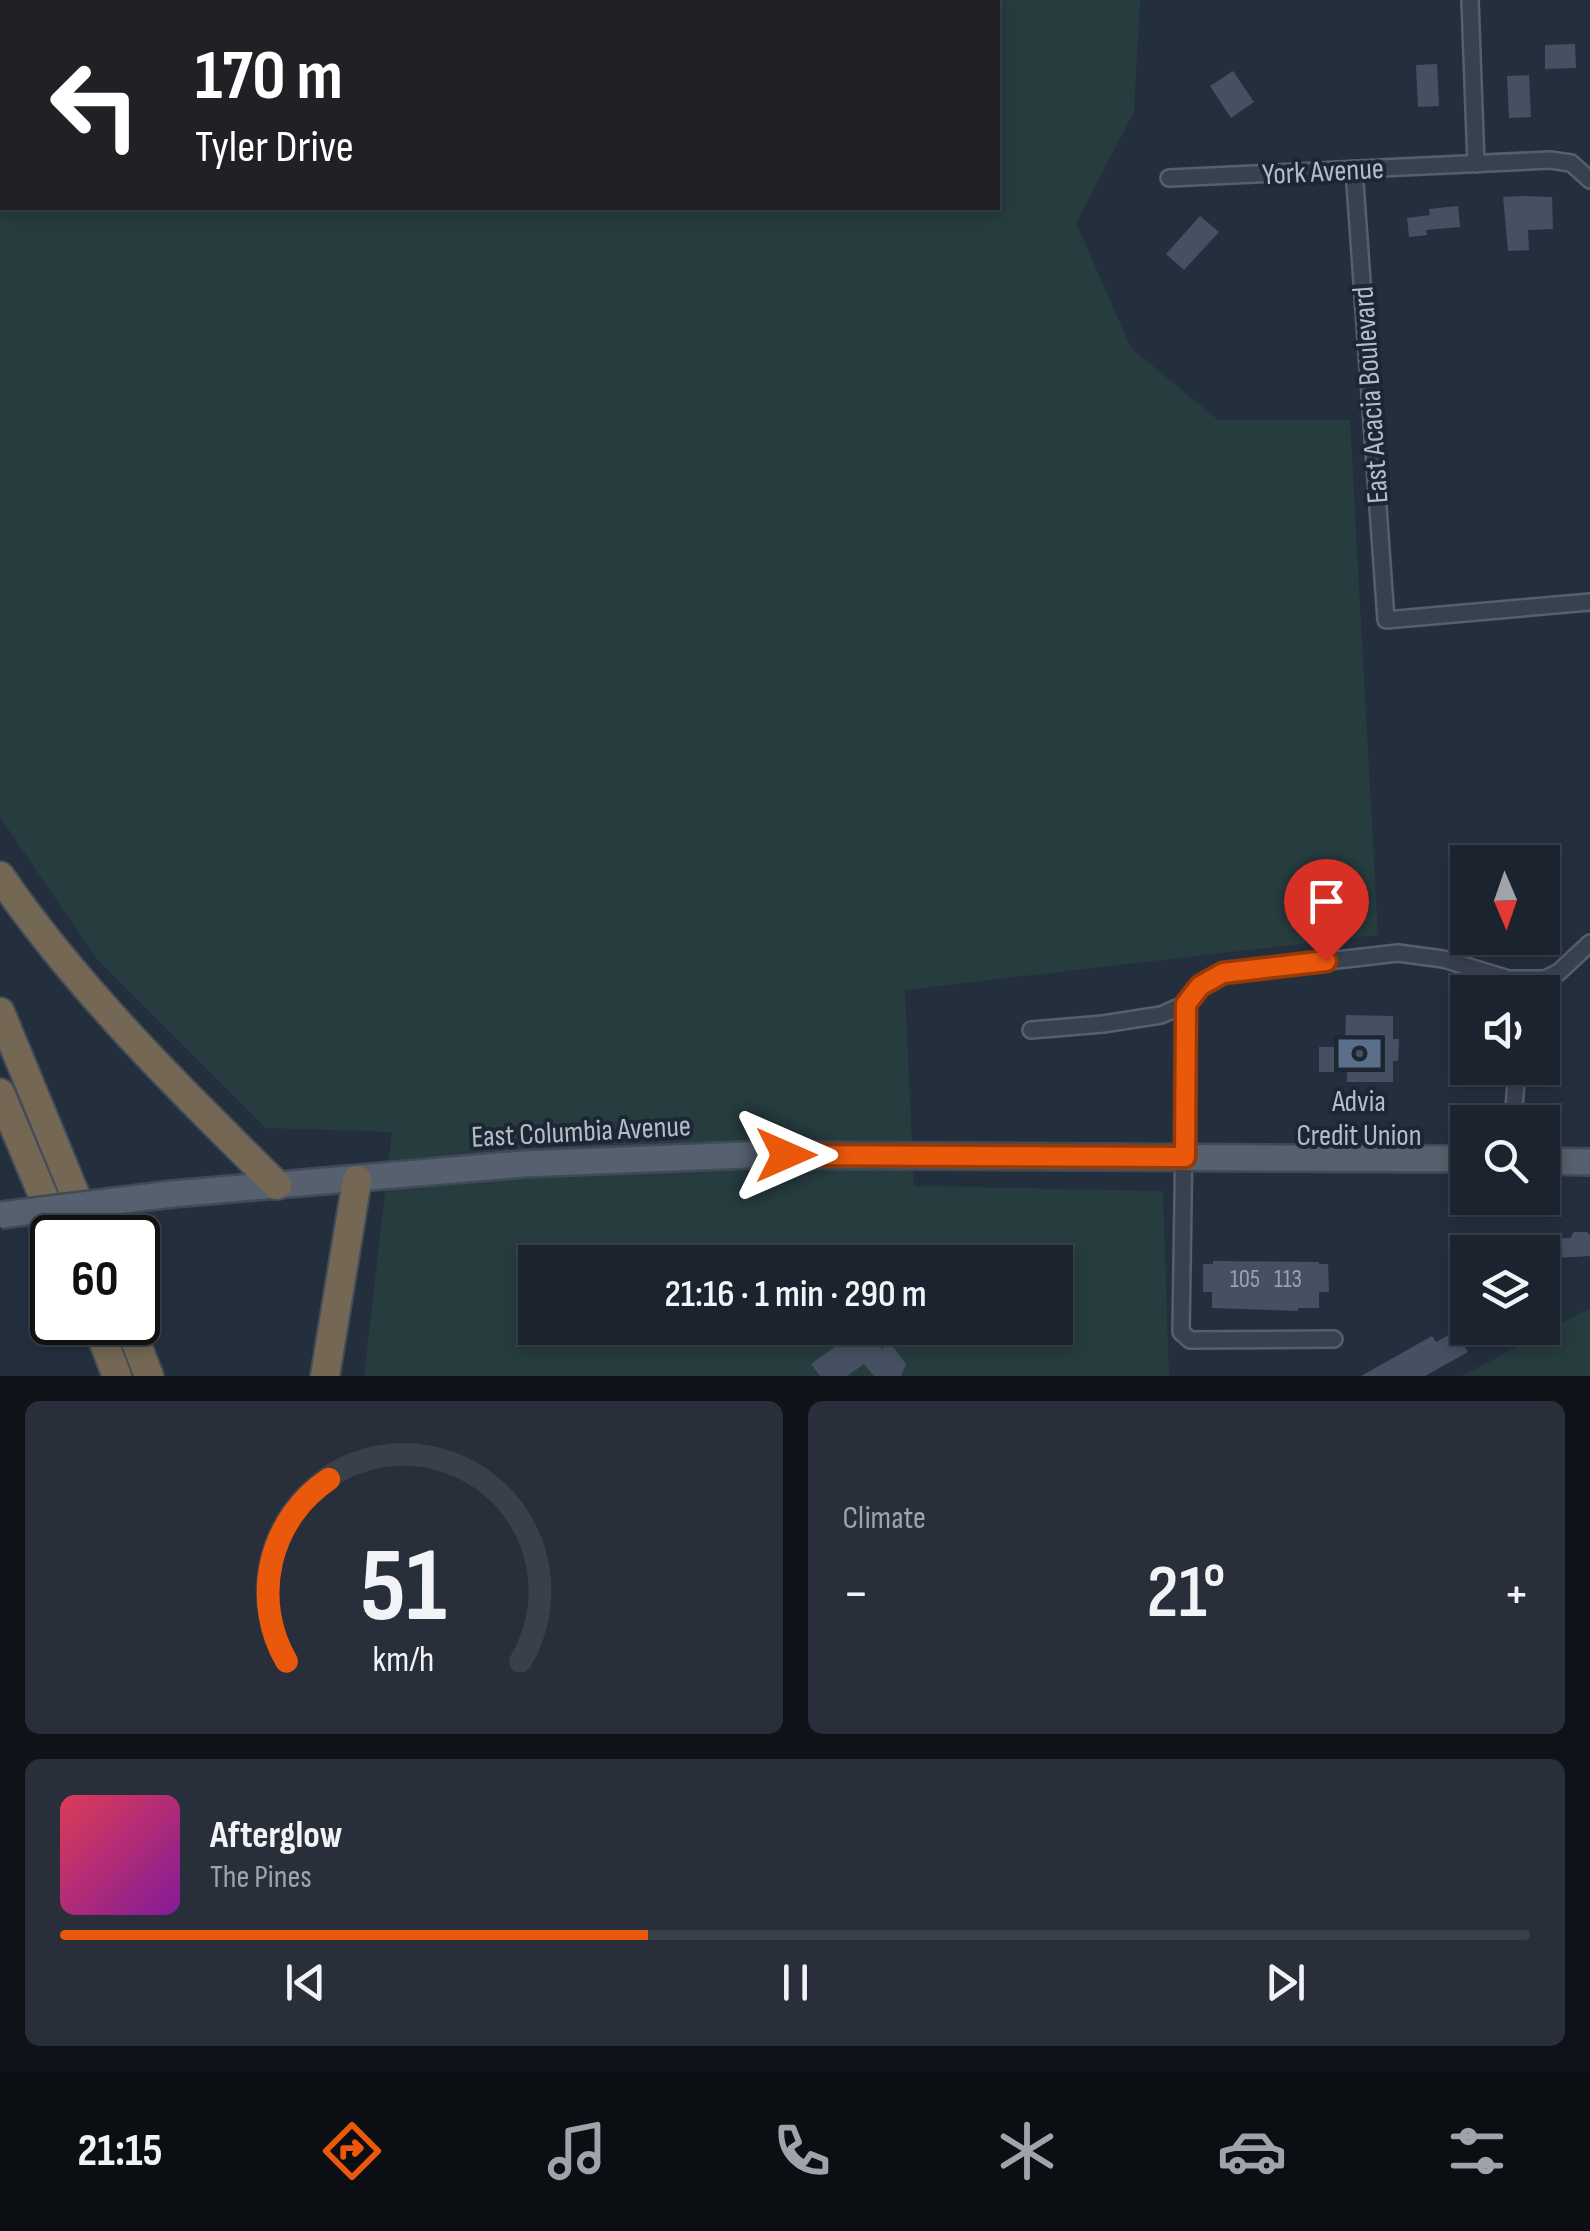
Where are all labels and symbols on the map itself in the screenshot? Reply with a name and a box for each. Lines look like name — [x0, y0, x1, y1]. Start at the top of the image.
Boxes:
street label: York Avenue — [1261, 151, 1385, 193]
street label: East Acacia Boulevard — [1345, 285, 1397, 505]
north arrow — [1450, 845, 1560, 955]
pin — [1284, 859, 1369, 962]
bank icon: Advia Credit Union — [1335, 1030, 1383, 1078]
place label: Advia Credit Union — [1296, 1084, 1422, 1154]
position arrow — [734, 1103, 838, 1207]
street label: East Columbia Avenue — [470, 1108, 692, 1156]
speed limit sign: 60 — [30, 1215, 160, 1345]
house number: 105 — [1230, 1264, 1260, 1295]
house number: 113 — [1274, 1264, 1302, 1295]

